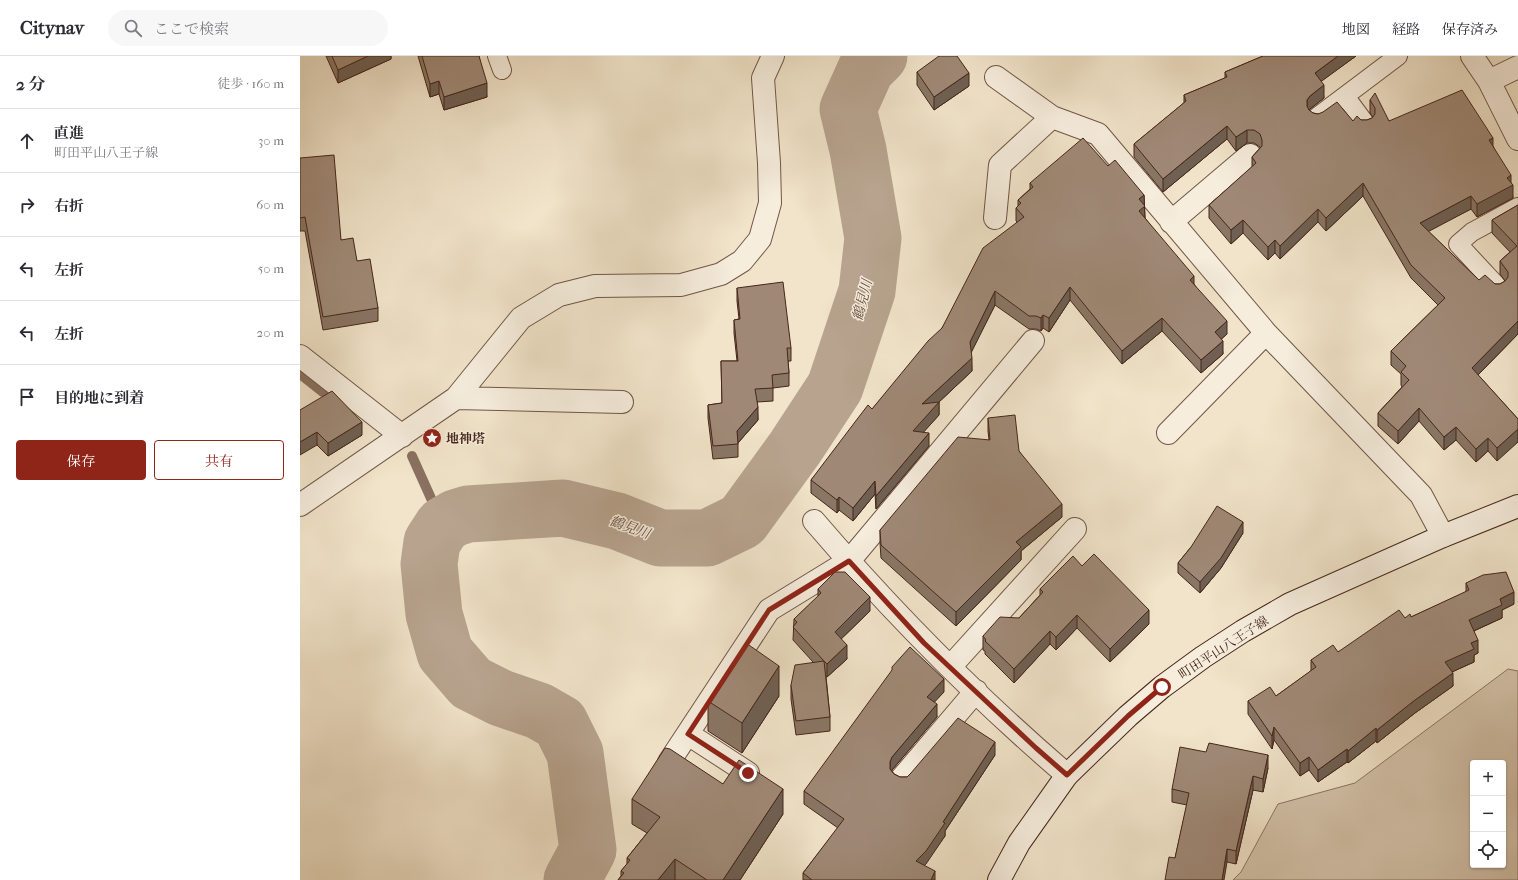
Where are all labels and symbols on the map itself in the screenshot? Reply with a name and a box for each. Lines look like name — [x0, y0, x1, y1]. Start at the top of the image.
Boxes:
water label: 鶴見川 — [849, 276, 876, 323]
place icon: 地神塔 — [421, 427, 443, 449]
place label: 地神塔 — [446, 431, 485, 446]
water label: 鶴見川 — [607, 512, 654, 543]
street label: 町田平山八王子線 — [1176, 613, 1271, 682]
route start — [1153, 678, 1171, 696]
route end — [739, 764, 757, 782]

